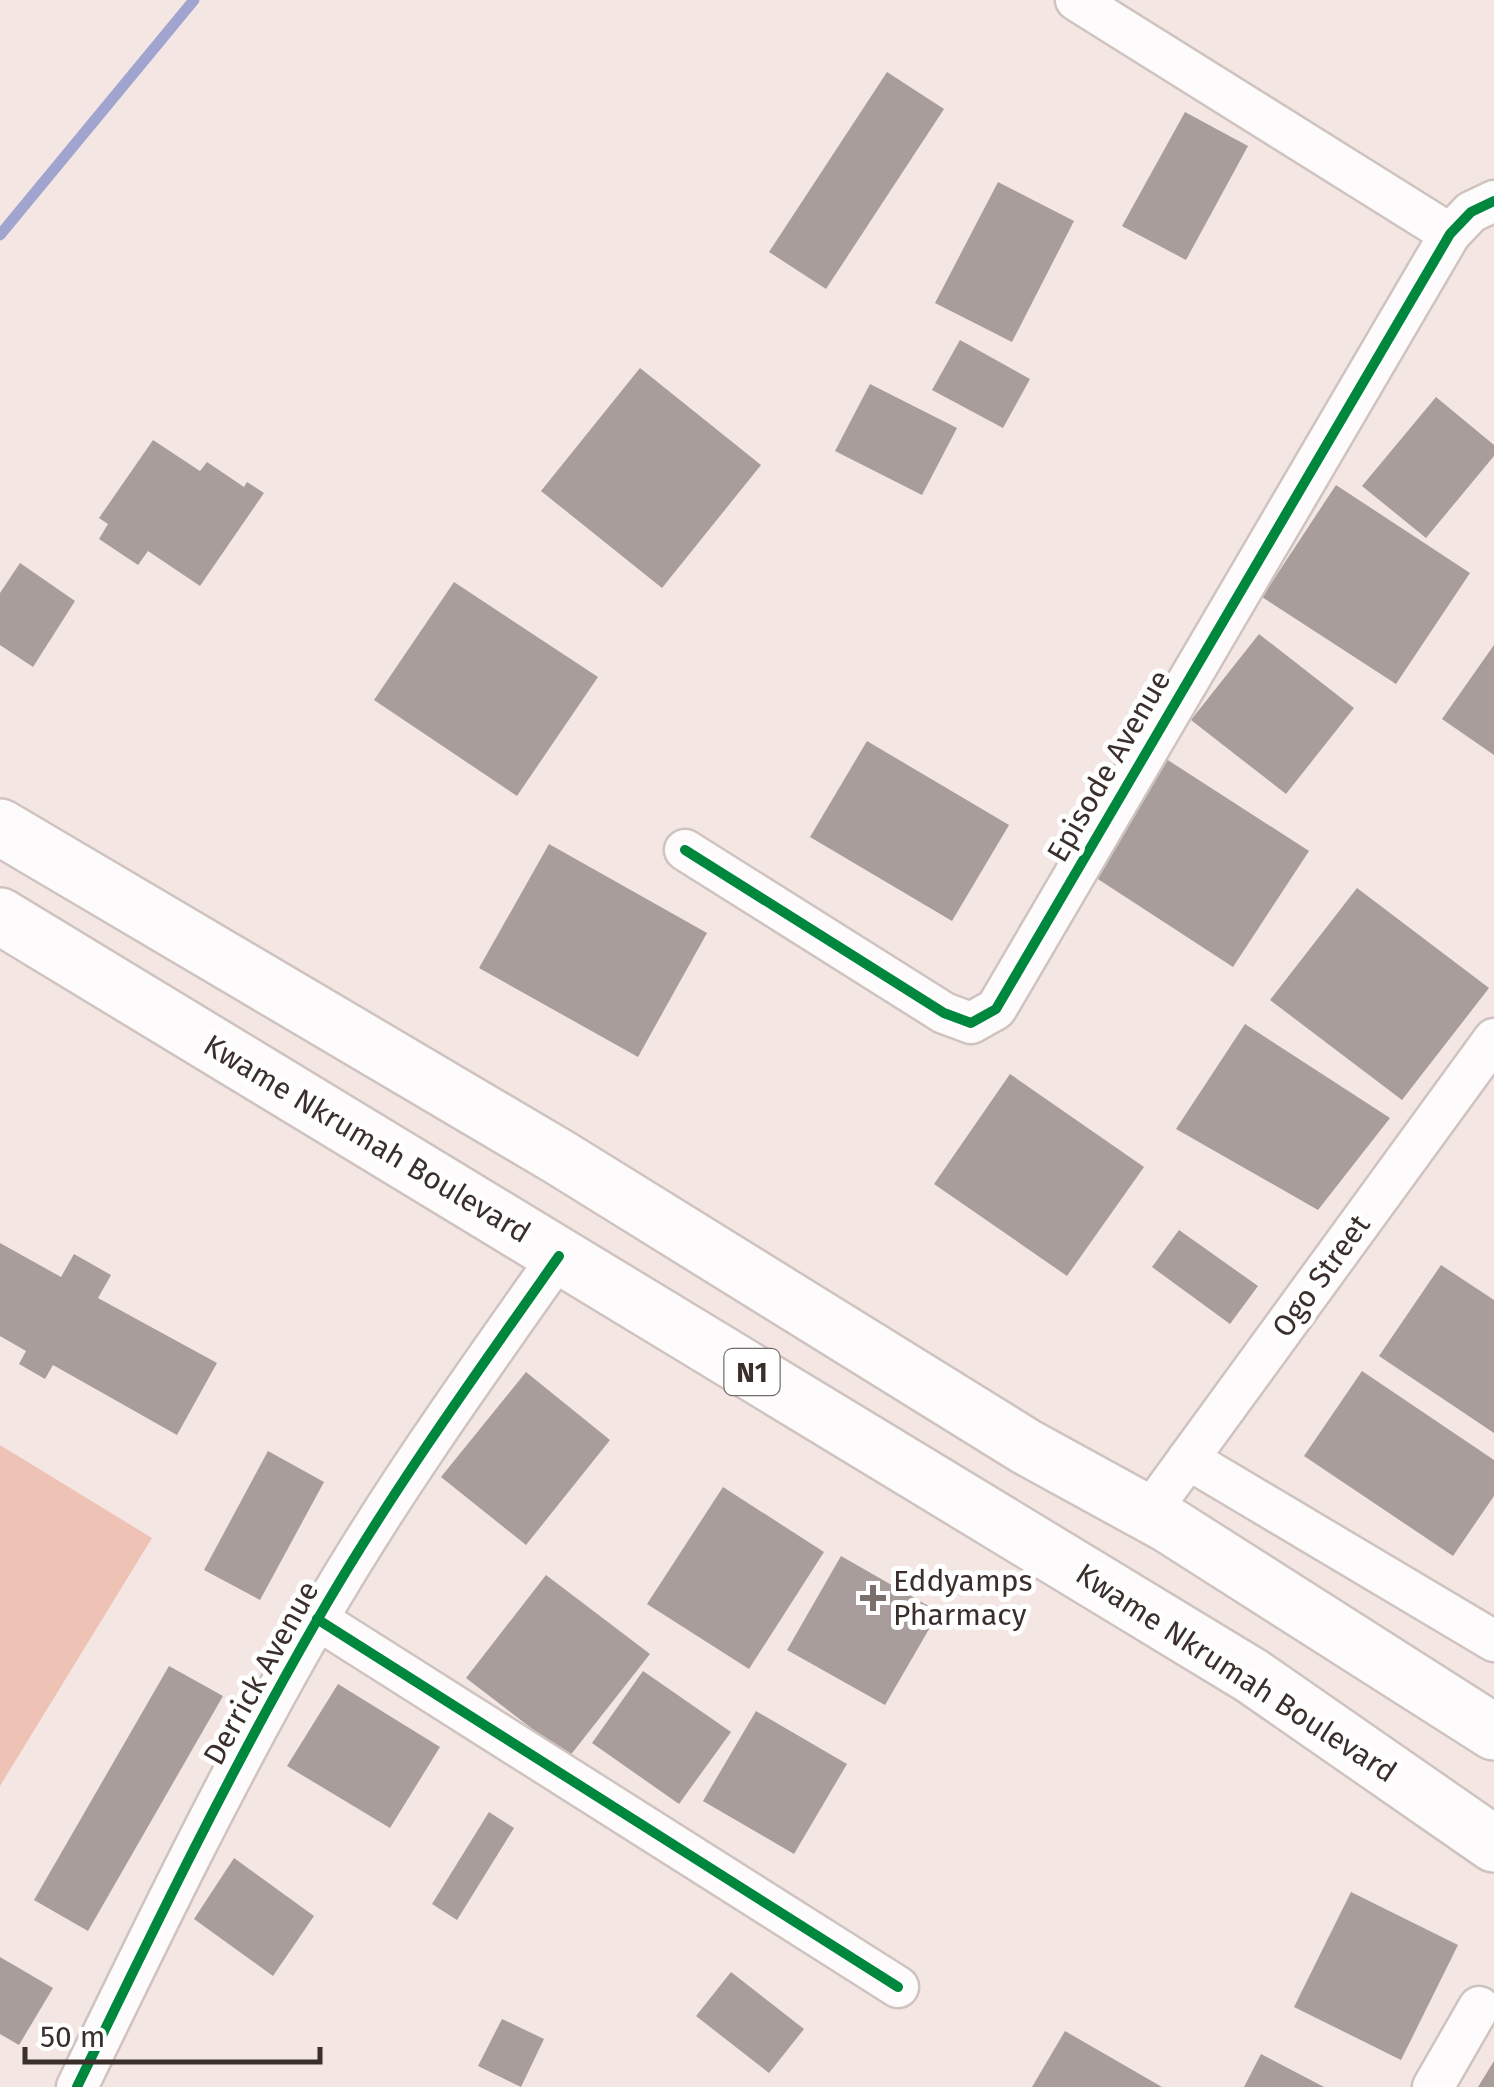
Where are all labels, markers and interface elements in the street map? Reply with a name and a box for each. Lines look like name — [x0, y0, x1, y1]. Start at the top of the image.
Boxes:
street label: Episode Avenue — [1040, 664, 1178, 868]
street label: Kwame Nkrumah Boulevard — [197, 1027, 537, 1251]
street label: Ogo Street — [1264, 1208, 1378, 1344]
road number: N1 — [724, 1349, 780, 1395]
street label: Kwame Nkrumah Boulevard — [1069, 1556, 1403, 1790]
place label: Eddyamps Pharmacy — [893, 1563, 1032, 1633]
street label: Derrick Avenue — [196, 1575, 326, 1771]
marker: Eddyamps Pharmacy — [862, 1587, 884, 1609]
scale bar — [25, 2002, 320, 2064]
text: 50 m — [40, 2019, 105, 2055]

